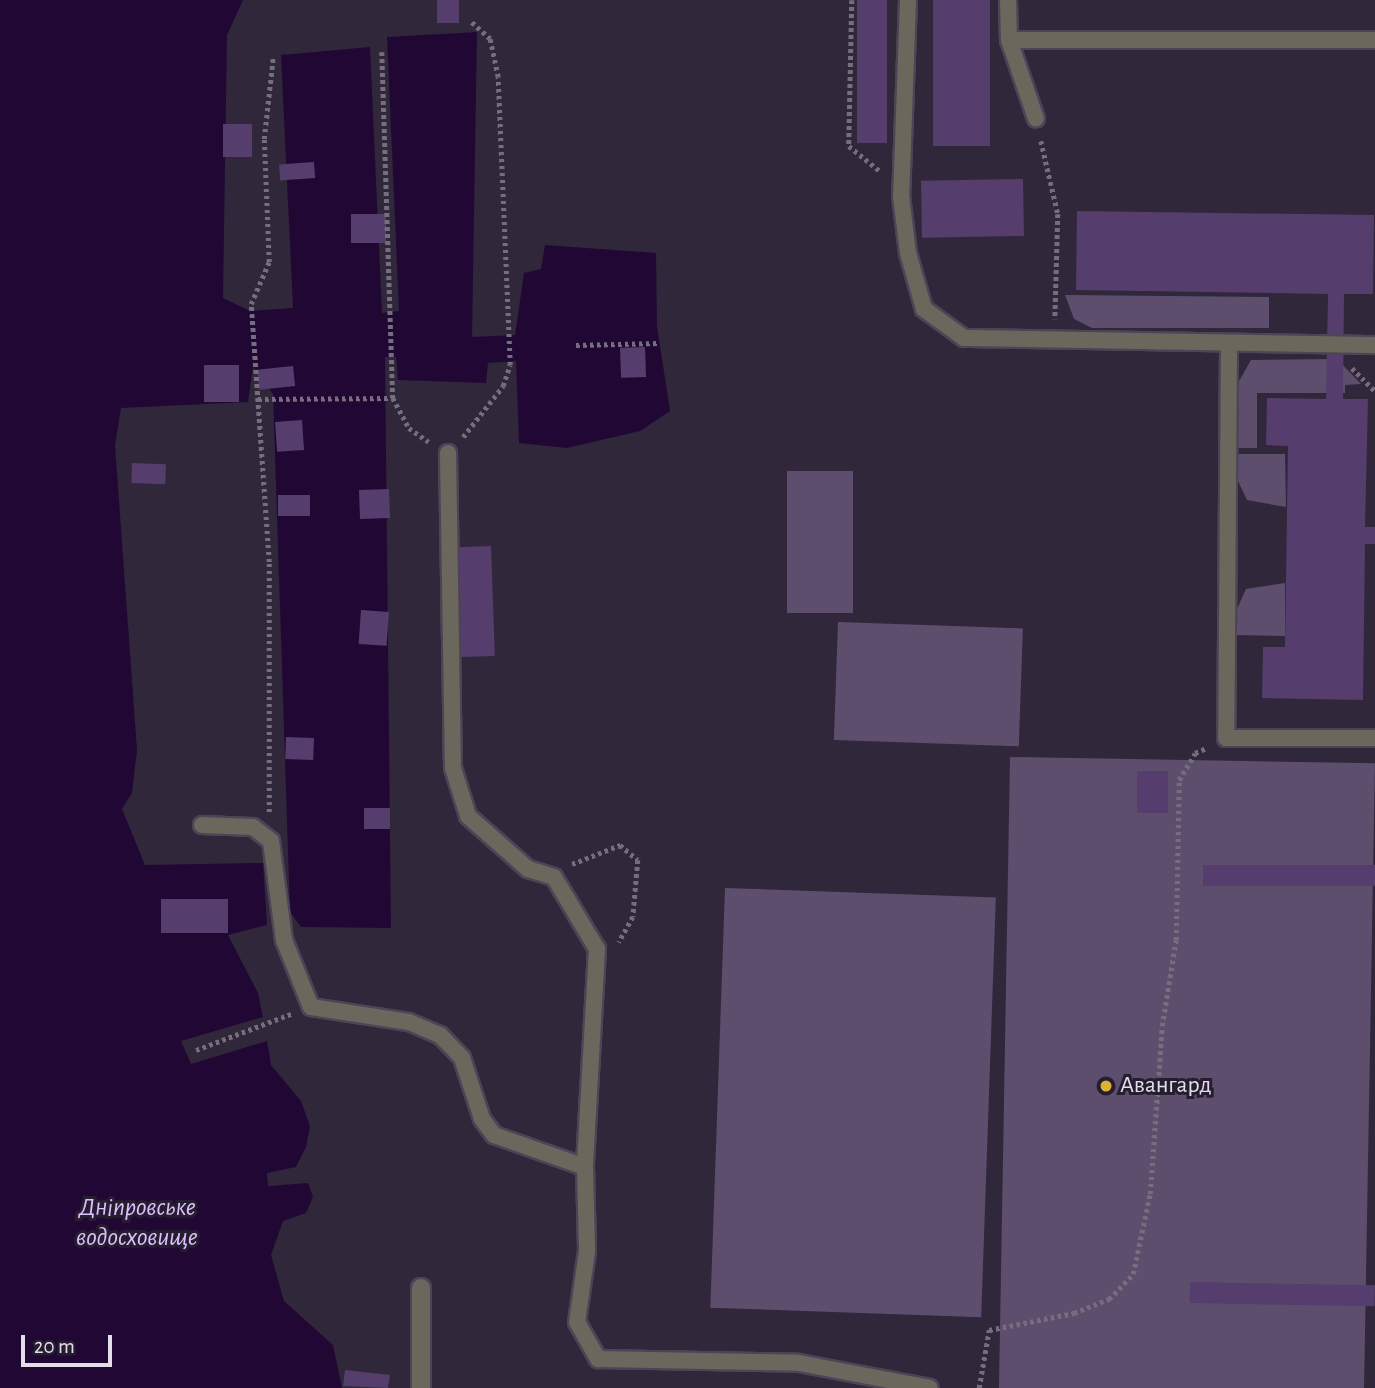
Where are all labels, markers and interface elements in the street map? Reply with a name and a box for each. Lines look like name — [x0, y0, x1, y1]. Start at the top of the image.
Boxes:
place label: Авангард — [1120, 1072, 1212, 1100]
marker: Авангард — [1098, 1078, 1114, 1094]
water label: Дніпровське водосховище — [76, 1192, 198, 1254]
scale bar — [24, 1322, 116, 1366]
text: 20 m — [34, 1336, 75, 1357]

